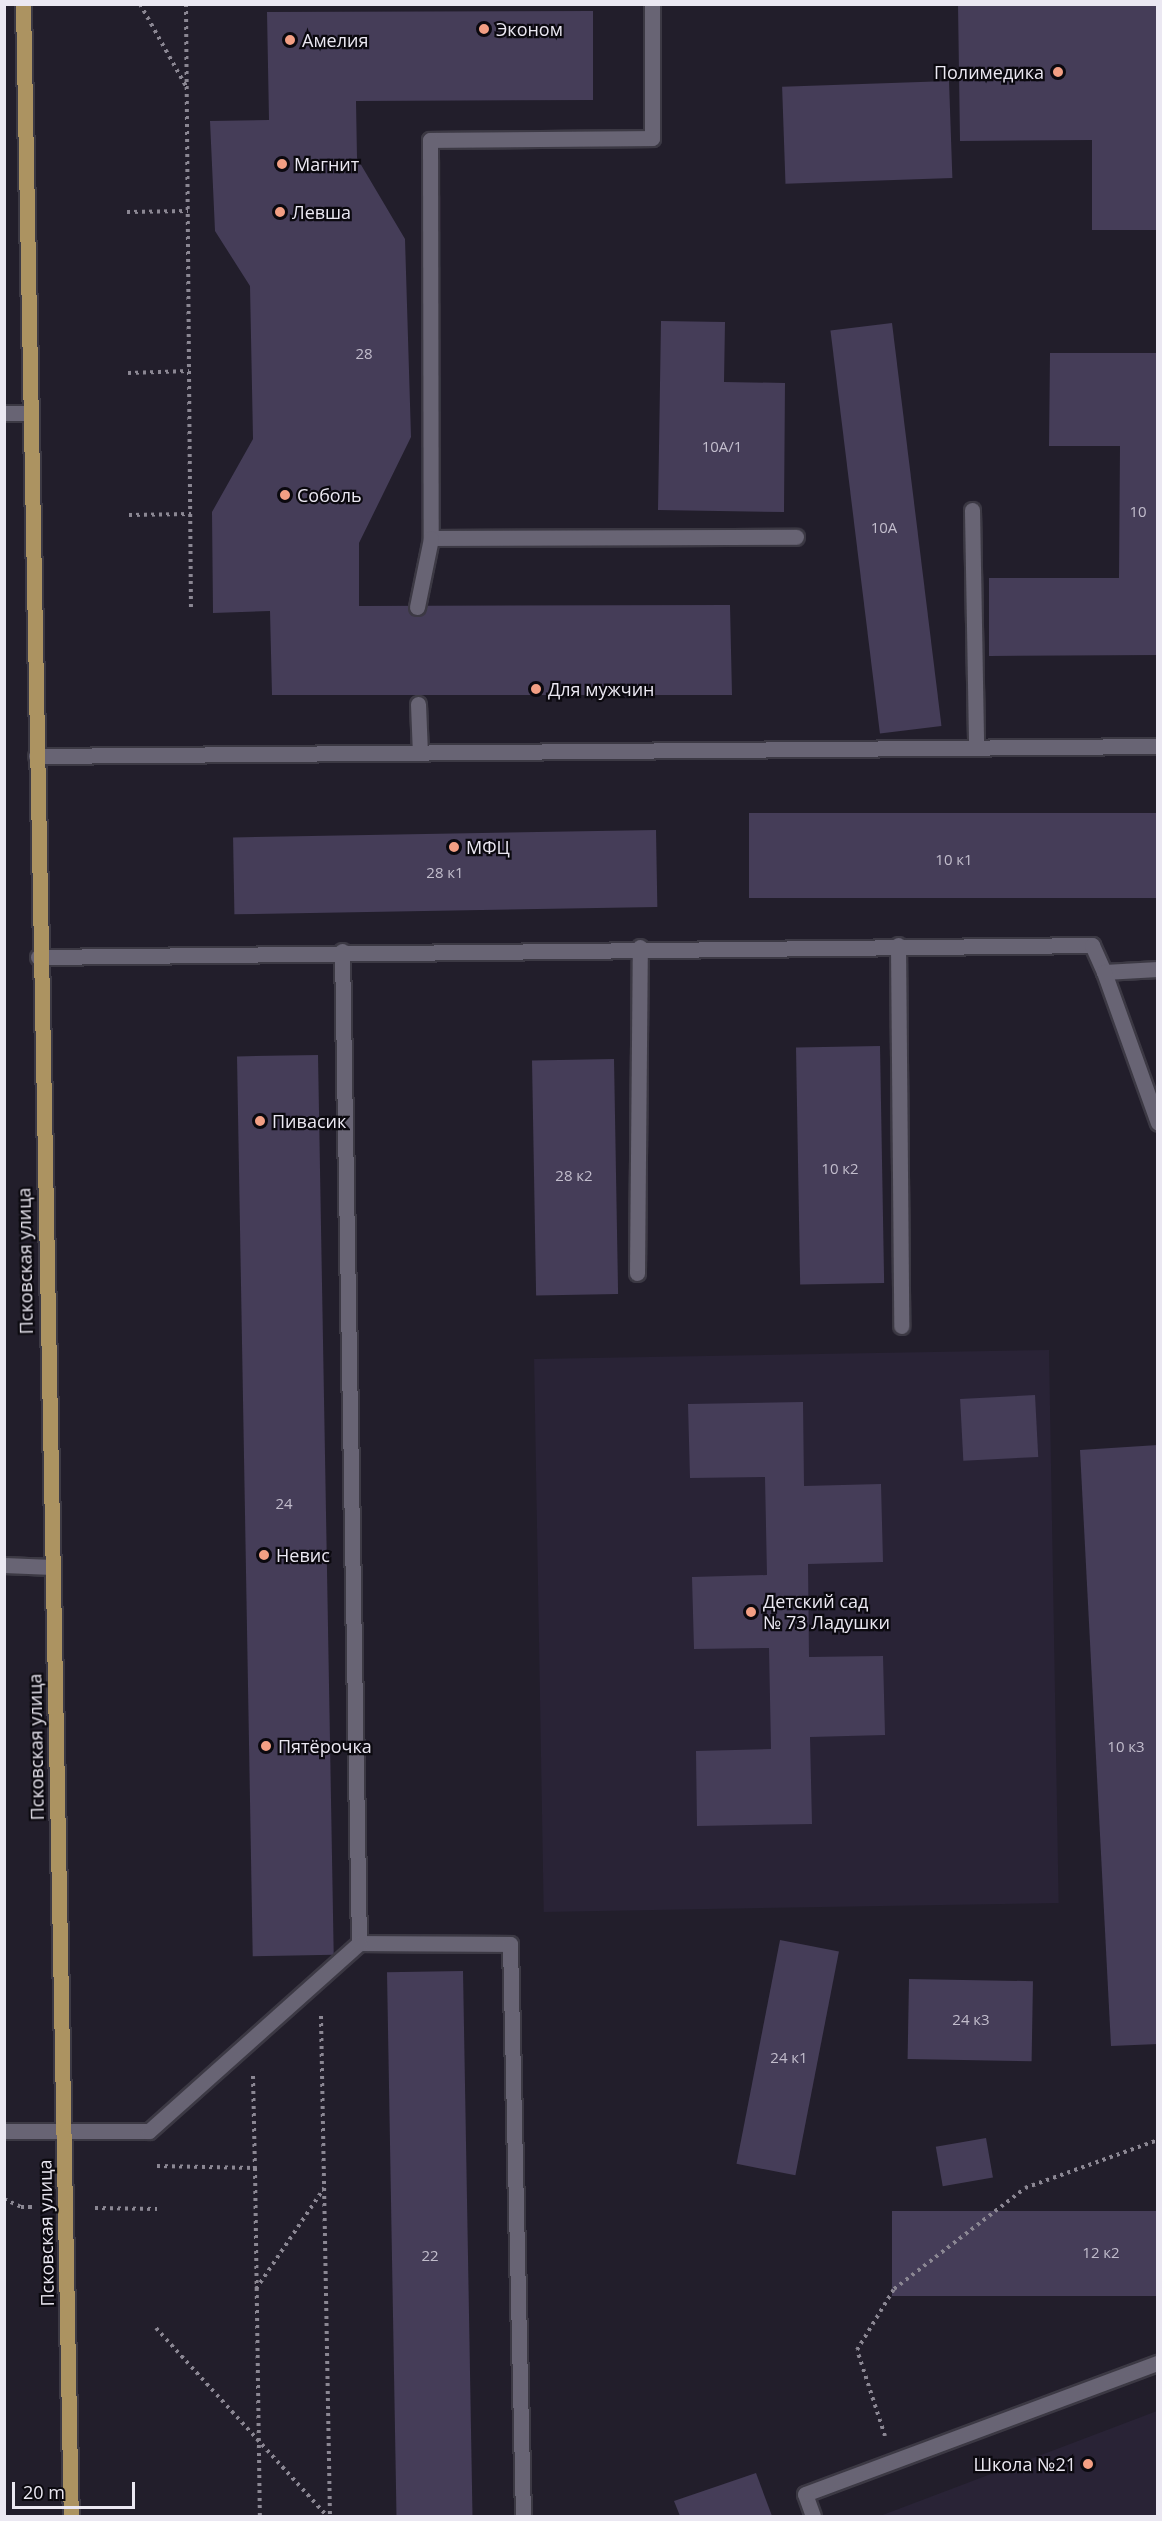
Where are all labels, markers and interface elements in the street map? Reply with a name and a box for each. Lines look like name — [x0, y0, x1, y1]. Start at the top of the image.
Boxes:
place label: Эконом — [496, 18, 563, 40]
marker: Эконом — [477, 22, 491, 36]
place label: Амелия — [302, 29, 368, 51]
marker: Амелия — [283, 33, 297, 47]
place label: Полимедика — [934, 61, 1044, 83]
marker: Полимедика — [1049, 63, 1067, 81]
place label: Магнит — [294, 153, 359, 175]
marker: Магнит — [275, 157, 289, 171]
place label: Левша — [292, 201, 351, 223]
marker: Левша — [273, 205, 287, 219]
house number: 28 — [355, 345, 373, 363]
house number: 10А/1 — [702, 438, 742, 456]
place label: Соболь — [297, 484, 362, 506]
marker: Соболь — [278, 488, 292, 502]
house number: 10 — [1129, 503, 1147, 521]
house number: 10А — [871, 519, 897, 537]
place label: Для мужчин — [548, 678, 654, 700]
marker: Для мужчин — [529, 682, 543, 696]
place label: МФЦ — [466, 836, 510, 858]
marker: МФЦ — [447, 840, 461, 854]
house number: 10 к1 — [935, 851, 973, 869]
house number: 28 к1 — [426, 864, 464, 882]
place label: Пивасик — [272, 1110, 346, 1132]
marker: Пивасик — [253, 1114, 267, 1128]
house number: 10 к2 — [821, 1160, 859, 1178]
house number: 28 к2 — [555, 1167, 593, 1185]
street label: Псковская улица — [13, 1187, 37, 1335]
house number: 24 — [275, 1495, 293, 1513]
place label: Невис — [276, 1544, 330, 1566]
marker: Невис — [257, 1548, 271, 1562]
place label: Детский сад № 73 Ладушки — [763, 1591, 890, 1634]
marker: Детский сад № 73 Ладушки — [744, 1605, 758, 1619]
street label: Псковская улица — [24, 1673, 48, 1821]
place label: Пятёрочка — [278, 1735, 372, 1757]
house number: 10 к3 — [1107, 1738, 1145, 1756]
marker: Пятёрочка — [259, 1739, 273, 1753]
house number: 24 к3 — [952, 2011, 990, 2029]
house number: 24 к1 — [770, 2049, 808, 2067]
street label: Псковская улица — [34, 2159, 58, 2307]
house number: 12 к2 — [1082, 2244, 1120, 2262]
house number: 22 — [421, 2247, 439, 2265]
place label: Школа №21 — [973, 2453, 1076, 2475]
marker: Школа №21 — [1081, 2457, 1095, 2471]
scale bar — [15, 2470, 138, 2508]
text: 20 m — [23, 2480, 65, 2504]

